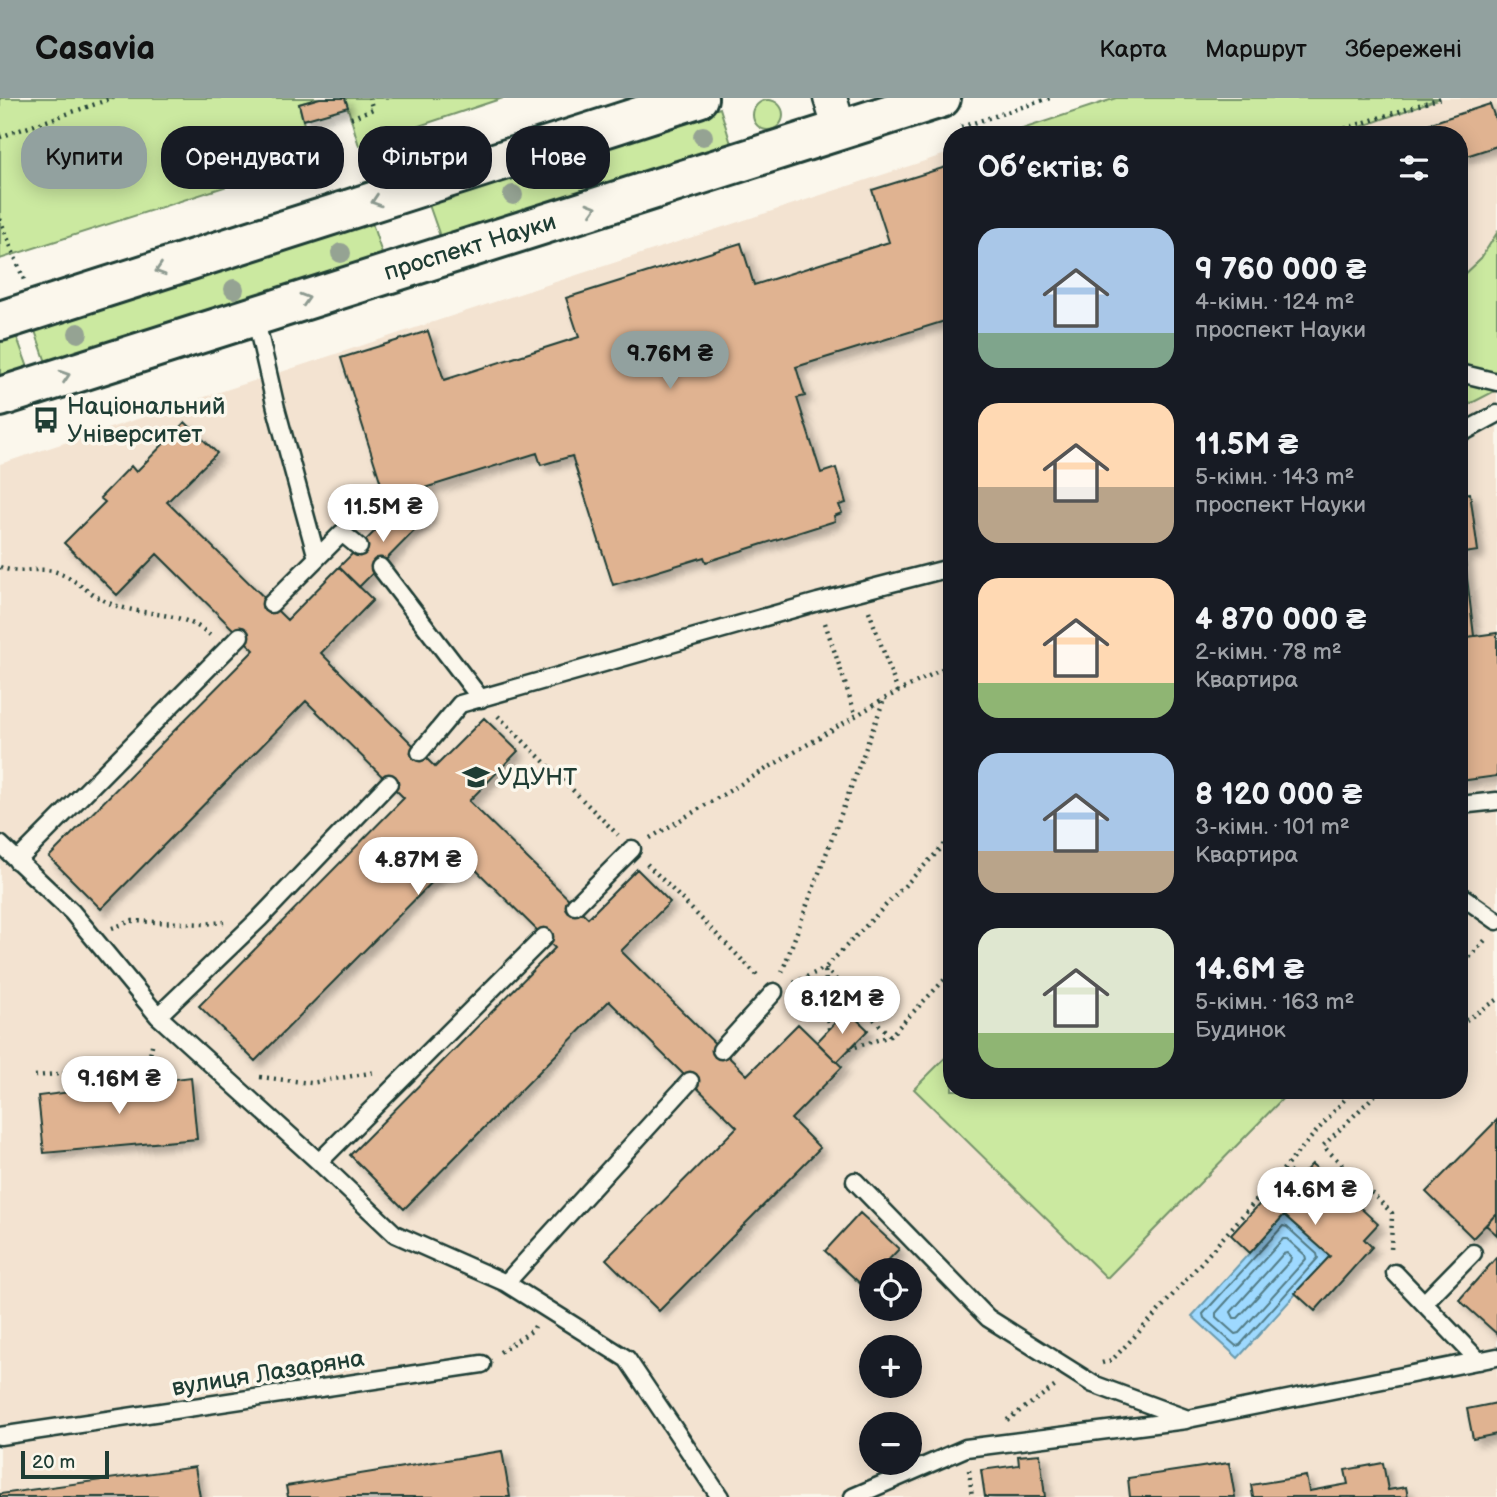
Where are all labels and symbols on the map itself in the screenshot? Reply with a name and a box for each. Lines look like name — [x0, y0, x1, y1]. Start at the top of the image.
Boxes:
one-way arrow — [371, 193, 383, 207]
one-way arrow — [586, 202, 598, 217]
street label: проспект Науки — [380, 207, 560, 287]
one-way arrow — [154, 262, 166, 276]
one-way arrow — [298, 293, 310, 307]
pin: 9.76M ₴ — [605, 331, 735, 391]
one-way arrow — [58, 370, 71, 384]
place label: Національний Університет — [67, 392, 226, 449]
bus stop icon: Національний Університет — [31, 405, 61, 435]
pin: 11.5M ₴ — [318, 484, 448, 544]
school or university icon: УДУНТ — [461, 762, 491, 792]
place label: УДУНТ — [497, 763, 577, 792]
pin: 4.87M ₴ — [353, 838, 483, 897]
pin: 8.12M ₴ — [777, 976, 907, 1036]
pin: 9.16M ₴ — [54, 1056, 184, 1116]
pin: 14.6M ₴ — [1250, 1168, 1380, 1227]
street label: вулиця Лазаряна — [170, 1343, 366, 1403]
scale bar — [21, 1448, 108, 1480]

